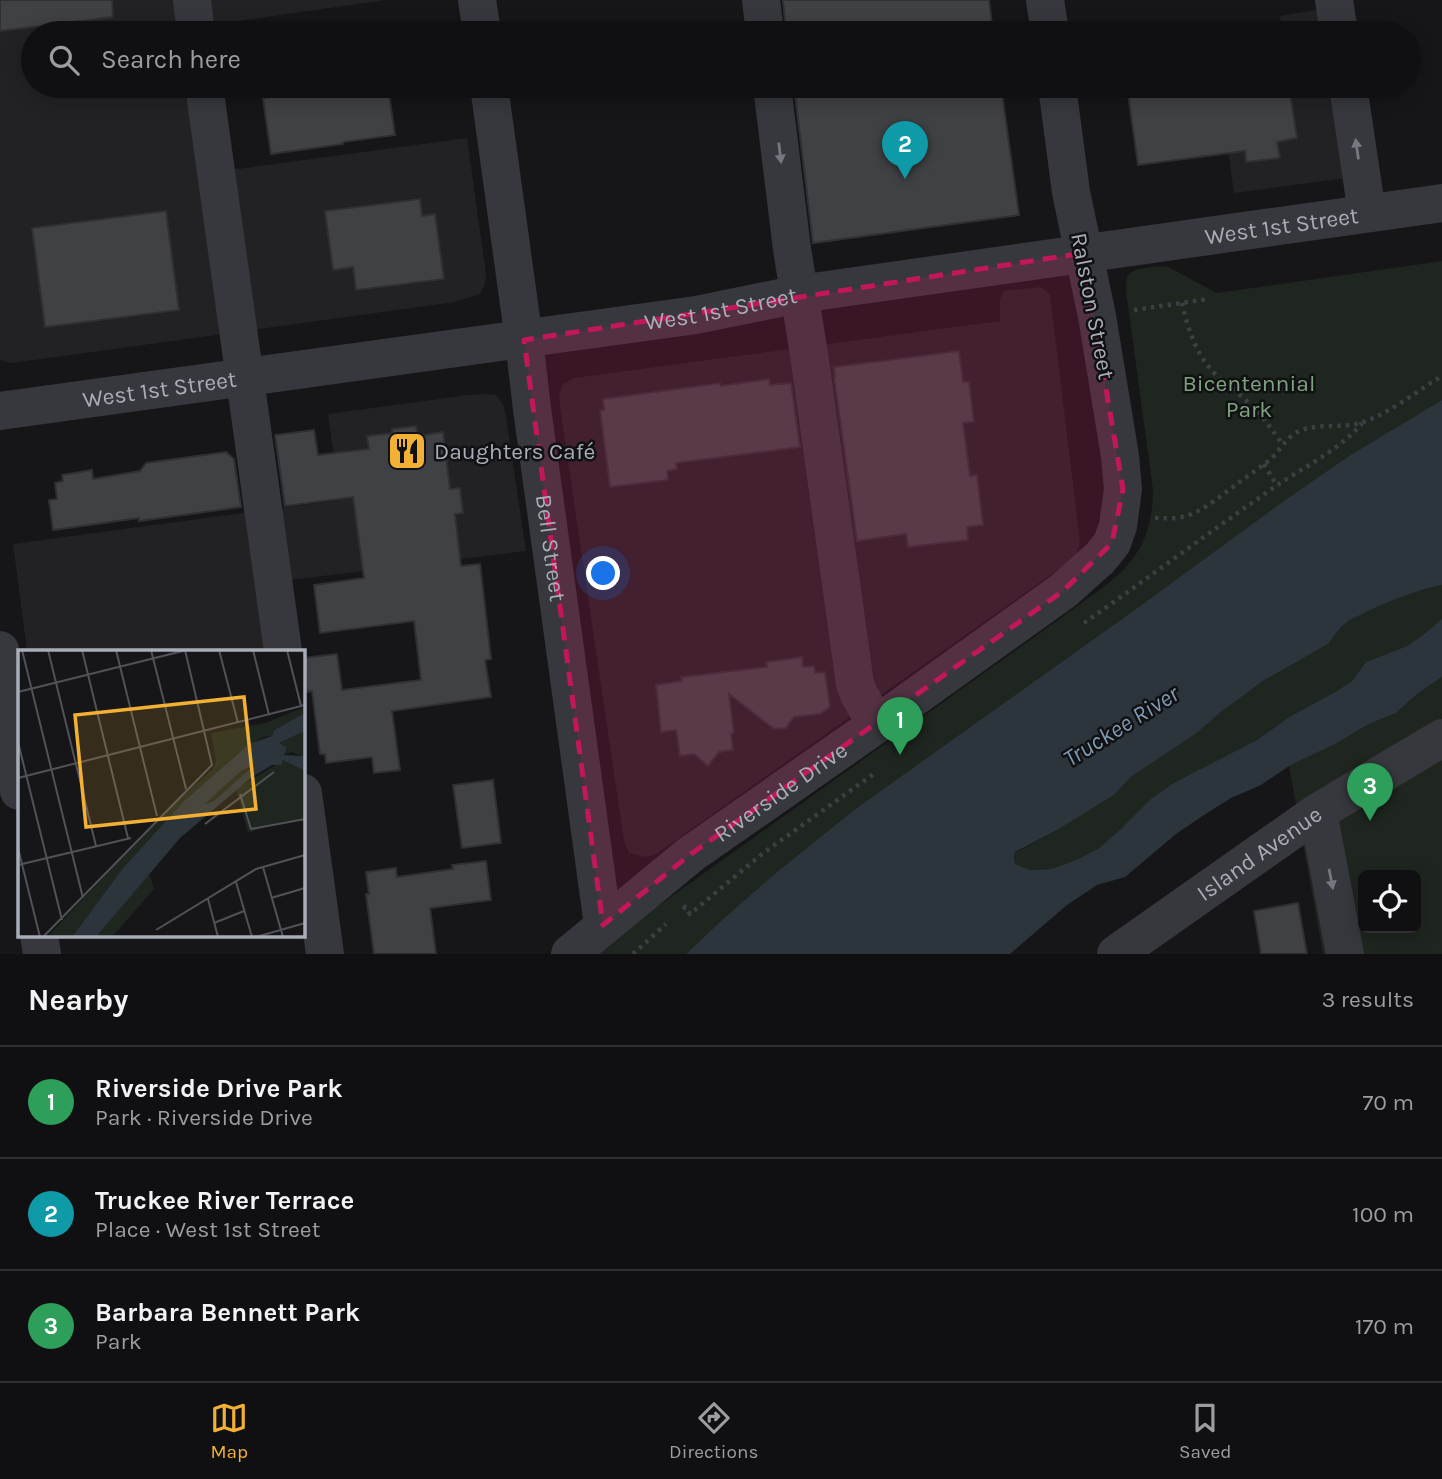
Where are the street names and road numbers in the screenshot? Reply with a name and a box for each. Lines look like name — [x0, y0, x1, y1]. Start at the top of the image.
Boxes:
street label: West 1st Street — [1203, 202, 1360, 250]
street label: Ralston Street — [1065, 230, 1120, 382]
street label: West 1st Street — [643, 282, 800, 336]
street label: West 1st Street — [81, 365, 238, 413]
street label: Bell Street — [530, 493, 571, 603]
street label: Riverside Drive — [709, 736, 853, 848]
street label: Island Avenue — [1192, 801, 1327, 907]

